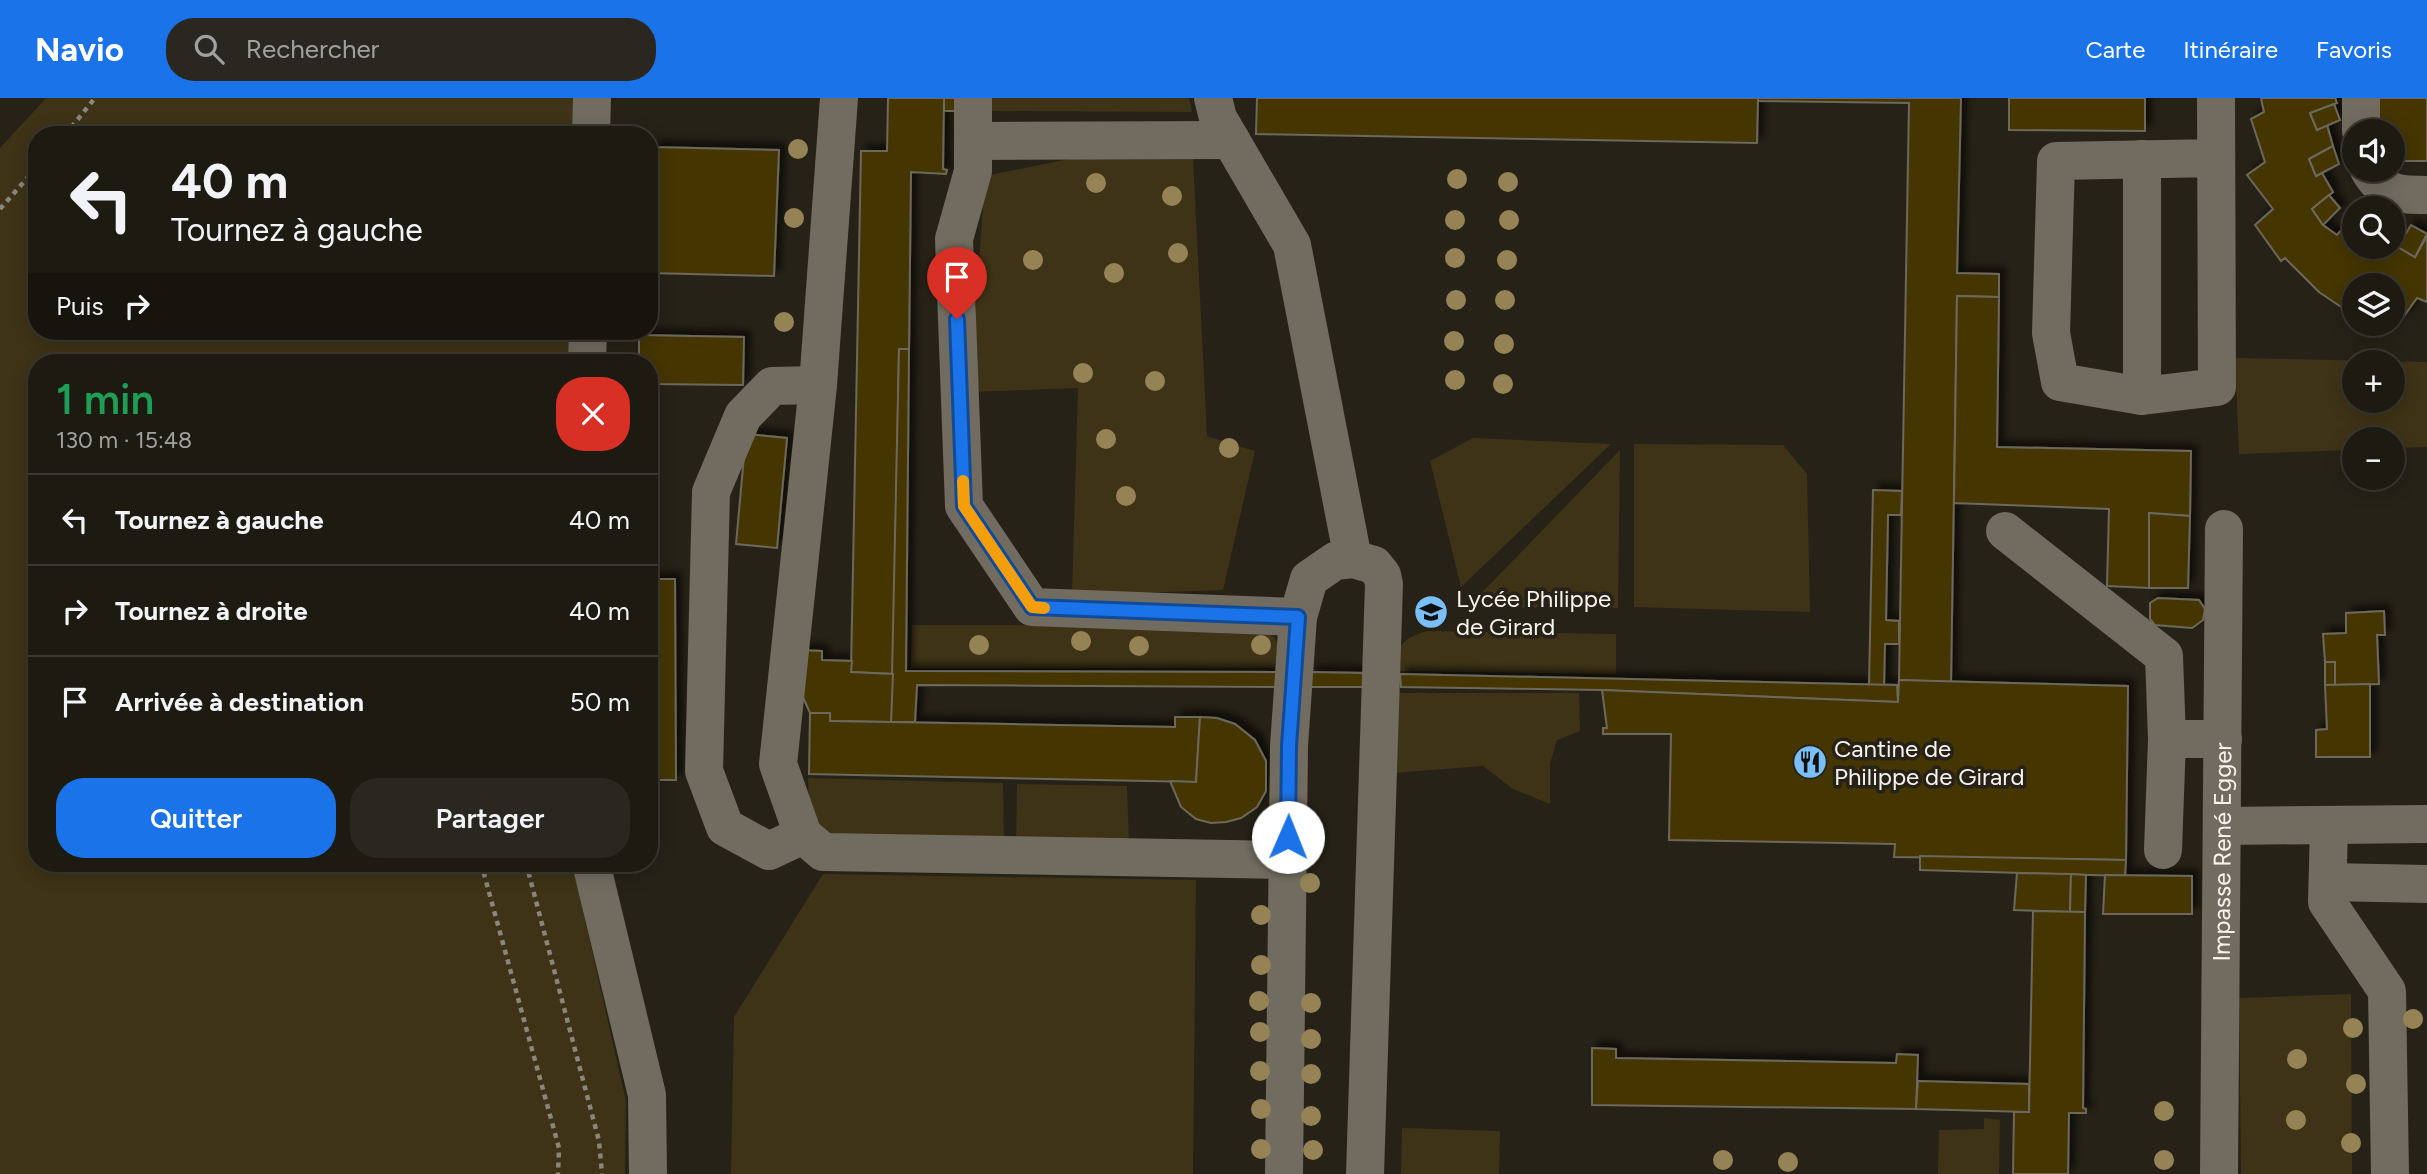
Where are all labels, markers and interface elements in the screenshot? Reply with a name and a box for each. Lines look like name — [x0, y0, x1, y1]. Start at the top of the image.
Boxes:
search box — [166, 18, 656, 81]
text: Navio — [35, 30, 124, 69]
icon: search — [190, 30, 228, 68]
text: Rechercher — [246, 33, 379, 65]
text: Carte — [2085, 35, 2145, 64]
text: Itinéraire — [2183, 35, 2278, 64]
text: Favoris — [2316, 35, 2392, 64]
map controls — [2342, 119, 2405, 490]
button: sound — [2342, 119, 2405, 182]
text: 40 m — [171, 151, 288, 210]
icon: left — [56, 154, 147, 245]
button: search — [2342, 196, 2405, 259]
text: Tournez à gauche — [171, 211, 423, 249]
pin — [927, 247, 987, 319]
icon: arrive — [938, 258, 976, 296]
button: layers — [2342, 273, 2405, 336]
icon: right — [118, 287, 156, 325]
text: Puis — [56, 290, 104, 322]
button: + — [2342, 350, 2405, 413]
text: 1 min — [56, 374, 154, 425]
button: close — [556, 377, 630, 451]
text: 130 m · 15:48 — [56, 426, 192, 454]
button: − — [2342, 427, 2405, 490]
icon: left — [56, 501, 94, 539]
text: Tournez à gauche — [115, 504, 324, 536]
text: 40 m — [569, 504, 630, 536]
place label: Lycée Philippe de Girard — [1456, 584, 1611, 641]
icon: right — [56, 592, 94, 630]
school or university icon: Lycée Philippe de Girard — [1412, 593, 1450, 631]
text: Tournez à droite — [115, 595, 308, 627]
text: 40 m — [569, 595, 630, 627]
icon: arrive — [56, 683, 94, 721]
text: Arrivée à destination — [115, 686, 364, 718]
text: 50 m — [570, 686, 630, 718]
place label: Cantine de Philippe de Girard — [1834, 734, 2025, 791]
street label: Impasse René Egger — [2206, 742, 2237, 962]
restaurant icon: Cantine de Philippe de Girard — [1791, 743, 1829, 781]
button: Quitter — [56, 778, 336, 858]
button: Partager — [350, 778, 630, 858]
position arrow — [1251, 800, 1325, 874]

